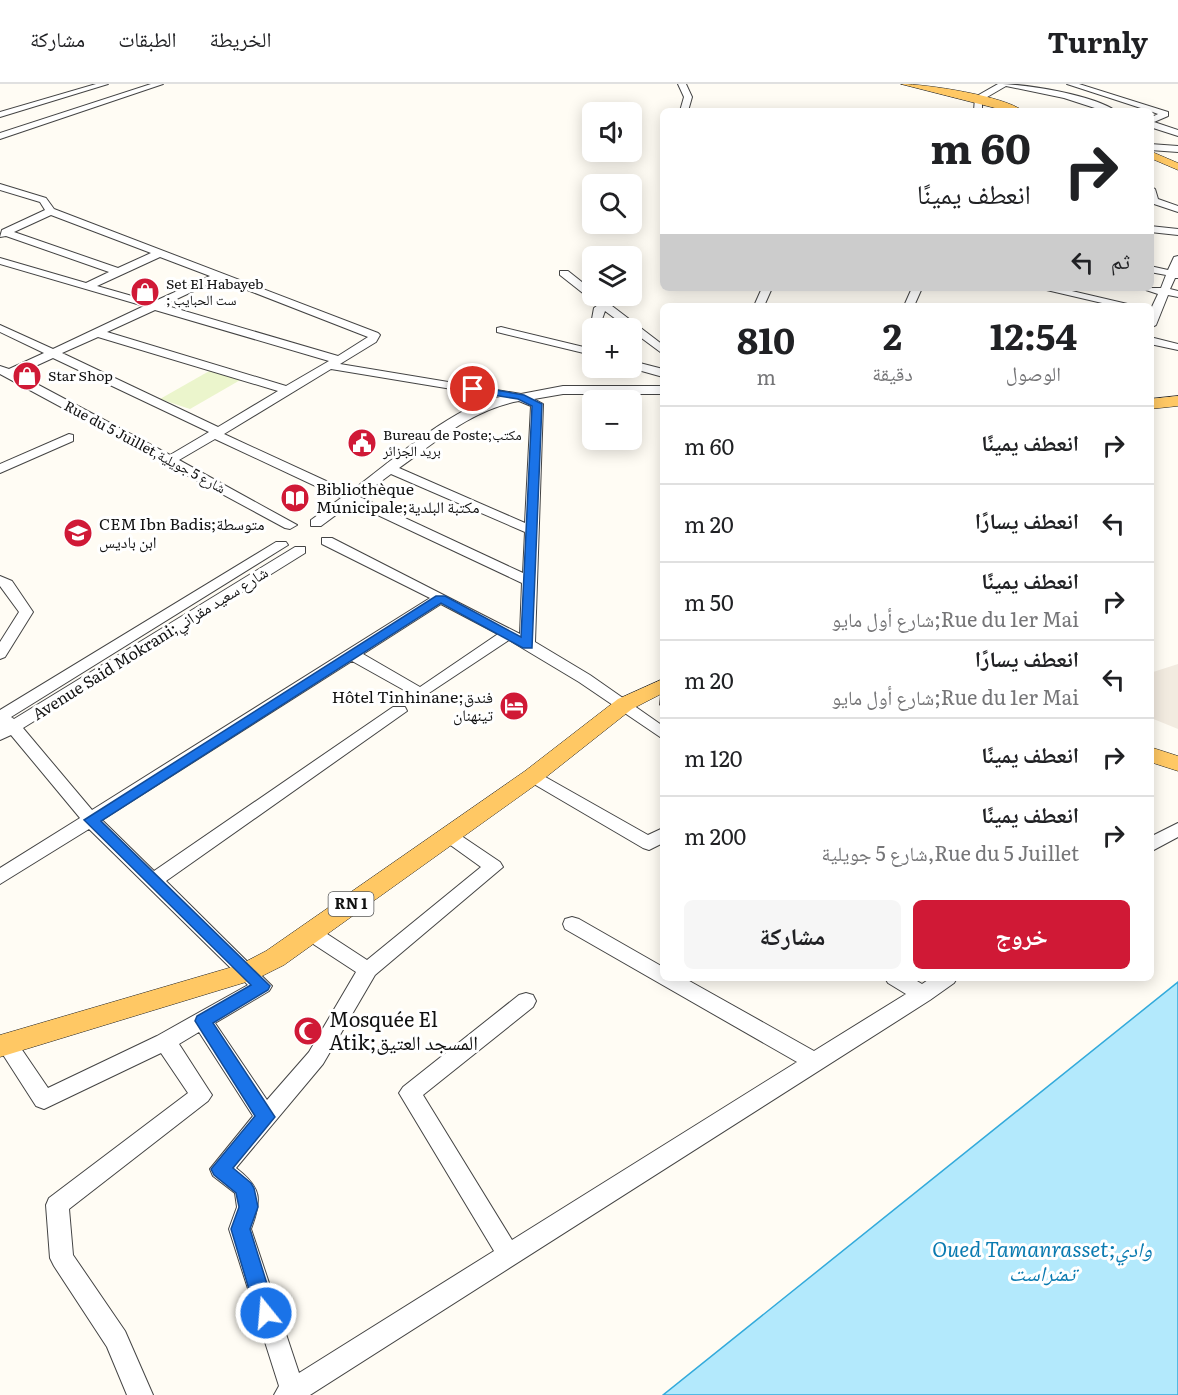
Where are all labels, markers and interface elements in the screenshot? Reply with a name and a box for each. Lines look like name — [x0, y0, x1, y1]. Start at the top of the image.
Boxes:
text: Turnly — [1047, 20, 1148, 62]
text: مشاركة — [30, 22, 85, 53]
text: الطبقات — [118, 22, 177, 53]
text: الخريطة — [210, 22, 271, 53]
map controls — [582, 102, 642, 450]
button: sound — [582, 102, 642, 162]
text: 60 m — [930, 115, 1031, 177]
icon: right — [1052, 132, 1130, 210]
text: انعطف يمينًا — [917, 172, 1031, 212]
button: search — [582, 174, 642, 234]
text: ثم — [1111, 243, 1130, 276]
button: layers — [582, 246, 642, 306]
icon: left — [1066, 246, 1099, 279]
place label: Set El Habayeb ; ست الحبايب — [166, 273, 263, 309]
shop icon: Set El Habayeb ; ست الحبايب — [129, 276, 161, 308]
text: 2 — [883, 308, 902, 361]
text: 12:54 — [990, 308, 1077, 361]
text: 810 — [737, 312, 795, 365]
button: + — [582, 318, 642, 378]
text: دقيقة — [872, 357, 913, 387]
text: الوصول — [1006, 357, 1061, 387]
shop icon: Star Shop — [11, 360, 43, 392]
text: m — [756, 361, 776, 391]
pin — [447, 363, 498, 414]
place label: Star Shop — [48, 365, 113, 385]
icon: arrive — [456, 372, 489, 405]
button: − — [582, 390, 642, 450]
street label: Rue du 5 Juillet,شارع 5 جويلية — [61, 395, 230, 498]
place label: Bureau de Poste;مكتب بريد الجزائر — [382, 424, 522, 460]
text: انعطف يمينًا — [981, 425, 1079, 458]
public building icon: Bureau de Poste;مكتب بريد الجزائر — [346, 427, 378, 459]
text: 60 m — [684, 429, 734, 462]
icon: right — [1097, 429, 1130, 462]
place label: Bibliothèque Municipale;مكتبة البلدية — [316, 476, 479, 518]
library icon: Bibliothèque Municipale;مكتبة البلدية — [279, 482, 311, 514]
text: انعطف يسارًا — [975, 503, 1079, 536]
text: 20 m — [684, 507, 734, 540]
icon: left — [1097, 507, 1130, 540]
place label: CEM Ibn Badis;متوسطة ابن باديس — [99, 511, 265, 553]
school or university icon: CEM Ibn Badis;متوسطة ابن باديس — [62, 517, 94, 549]
street label: Avenue Said Mokrani;شارع سعيد مقراني — [27, 559, 273, 727]
text: انعطف يمينًا — [981, 563, 1079, 596]
text: 50 m — [684, 585, 734, 618]
icon: right — [1097, 585, 1130, 618]
text: Rue du 1er Mai;شارع أول مايو — [832, 603, 1079, 633]
text: انعطف يسارًا — [975, 641, 1079, 674]
text: 20 m — [684, 663, 734, 696]
icon: left — [1097, 663, 1130, 696]
text: Rue du 1er Mai;شارع أول مايو — [832, 681, 1079, 711]
place label: Hôtel Tinhinane;فندق تينهنان — [332, 684, 493, 726]
hotel icon: Hôtel Tinhinane;فندق تينهنان — [498, 690, 530, 722]
text: انعطف يمينًا — [981, 737, 1079, 770]
text: 120 m — [684, 741, 743, 774]
icon: right — [1097, 741, 1130, 774]
text: انعطف يمينًا — [981, 797, 1079, 830]
text: 200 m — [684, 819, 746, 852]
icon: right — [1097, 819, 1130, 852]
text: Rue du 5 Juillet,شارع 5 جويلية — [821, 837, 1079, 867]
road number: RN 1 — [328, 892, 374, 916]
button: مشاركة — [684, 900, 901, 969]
button: خروج — [913, 900, 1130, 969]
place label: Mosquée El Atik;المسجد العتيق — [329, 1003, 478, 1056]
mosque icon: Mosquée El Atik;المسجد العتيق — [292, 1015, 324, 1047]
water label: Oued Tamanrasset;وادي تمنراست — [932, 1232, 1152, 1287]
position arrow — [234, 1281, 298, 1345]

